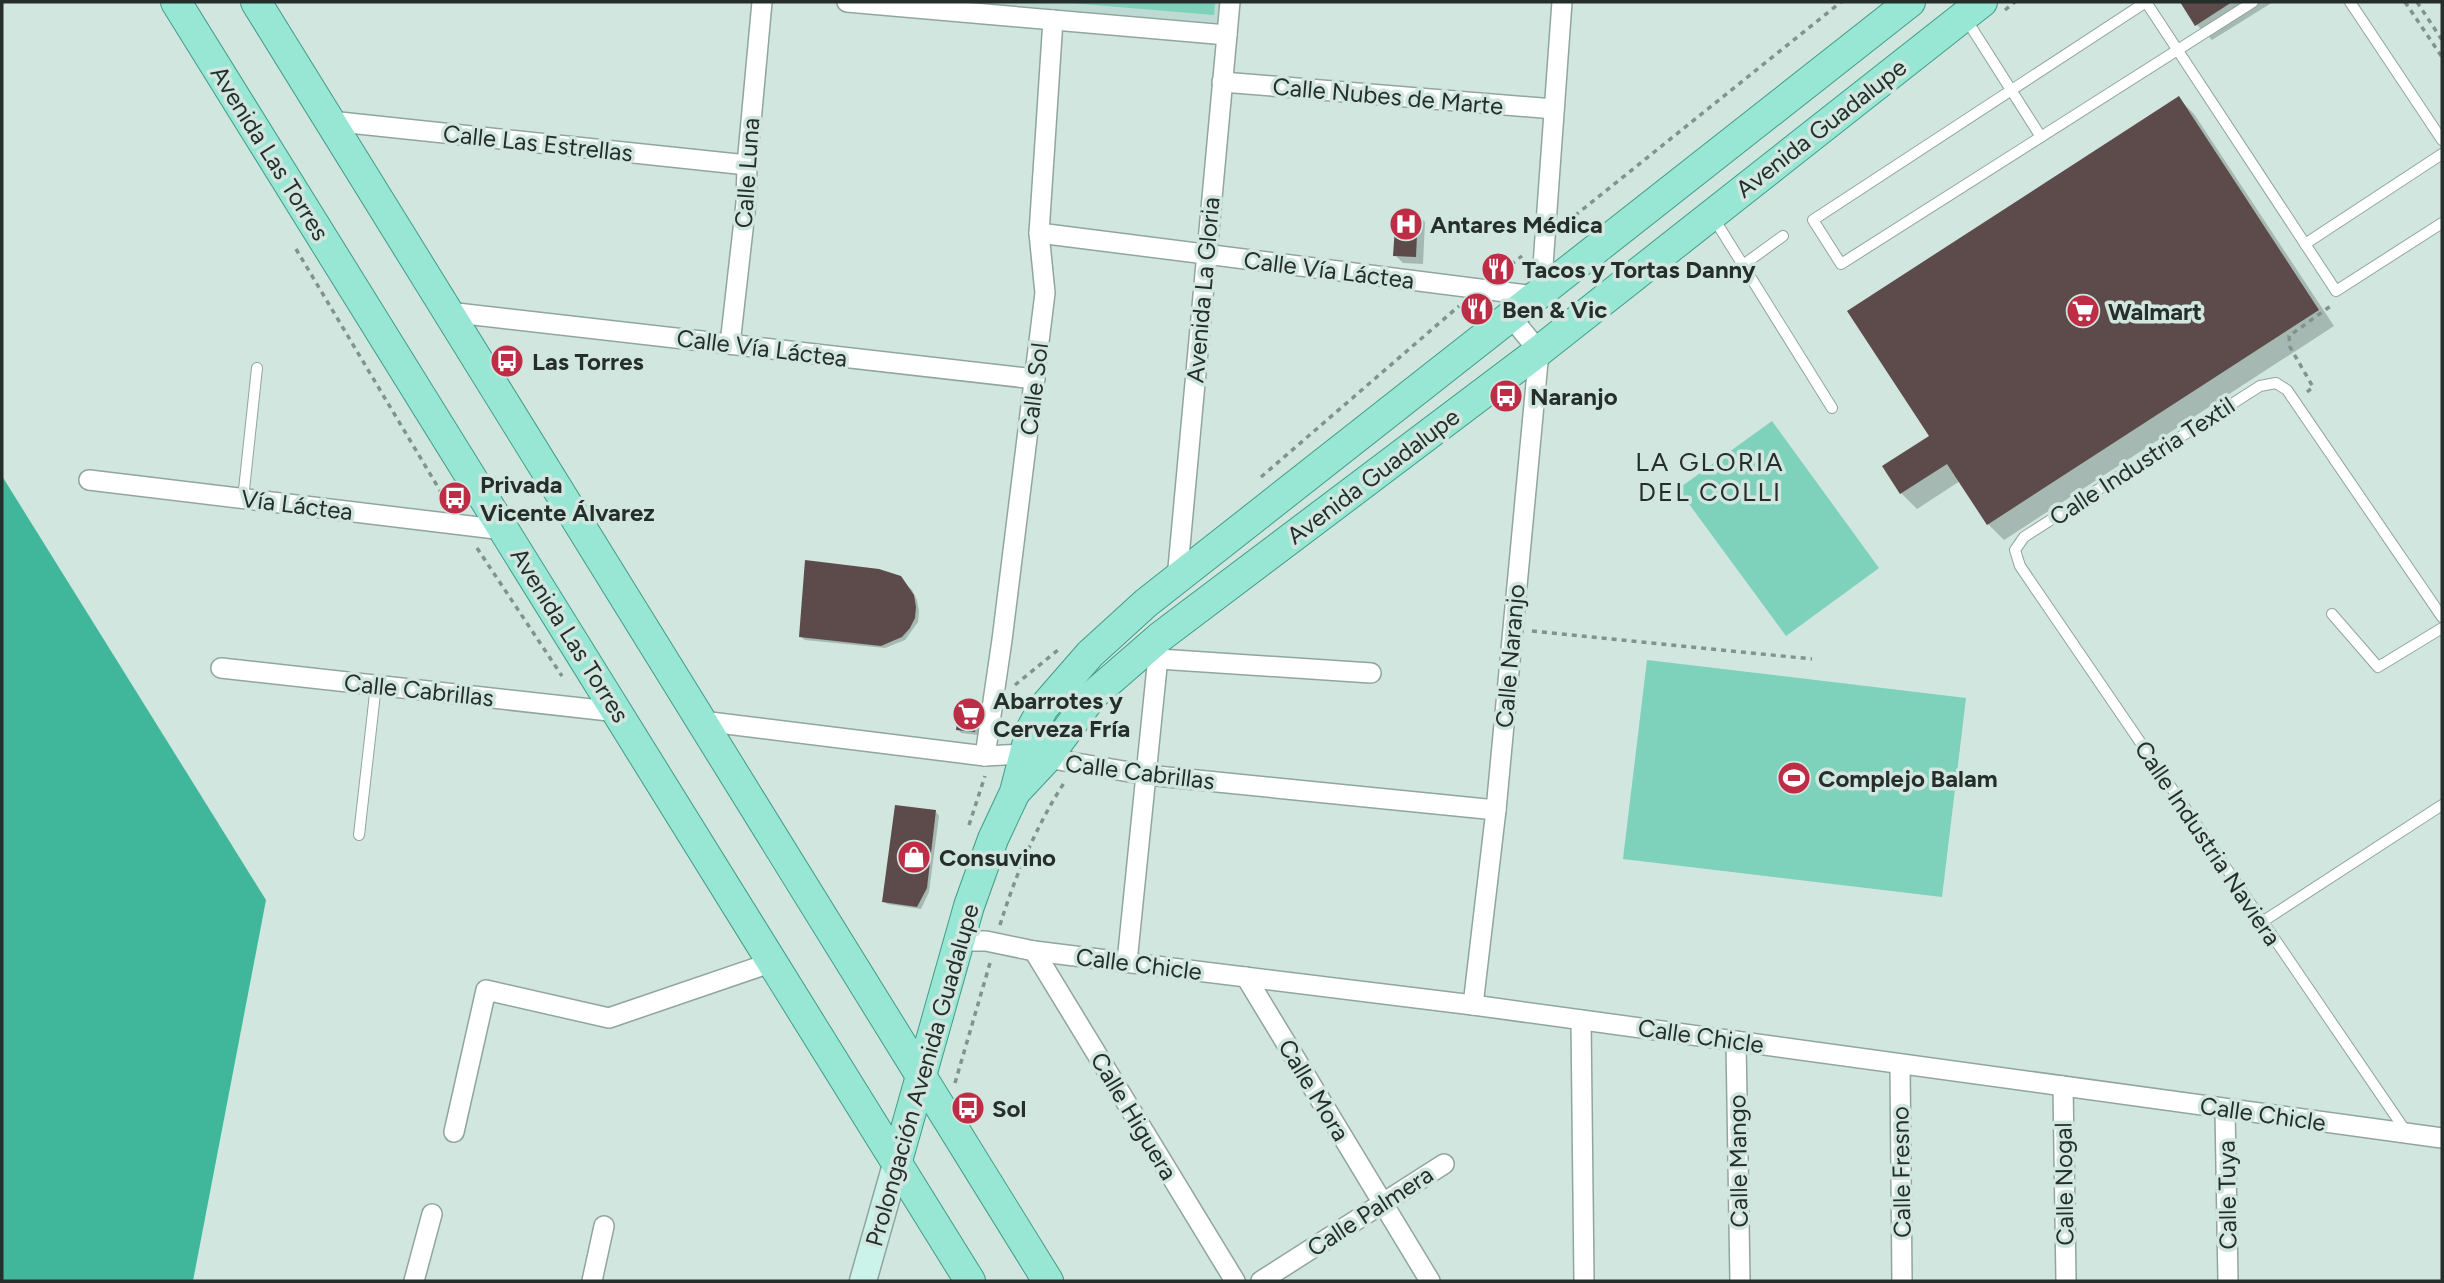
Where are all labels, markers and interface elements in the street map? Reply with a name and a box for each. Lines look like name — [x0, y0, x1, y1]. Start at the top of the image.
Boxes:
street label: Avenida Guadalupe — [1730, 52, 1912, 204]
street label: Avenida Las Torres — [205, 60, 335, 246]
street label: Calle Nubes de Marte — [1272, 71, 1504, 121]
street label: Calle Luna — [729, 117, 765, 229]
street label: Calle Las Estrellas — [442, 119, 634, 167]
street label: Avenida La Gloria — [1180, 196, 1226, 384]
hospital icon: Antares Médica — [1387, 205, 1425, 243]
place label: Antares Médica — [1430, 210, 1603, 239]
street label: Calle Vía Láctea — [1242, 245, 1416, 295]
restaurant icon: Tacos y Tortas Danny — [1479, 250, 1517, 288]
place label: Tacos y Tortas Danny — [1522, 255, 1756, 284]
restaurant icon: Ben & Vic — [1458, 290, 1496, 328]
supermarket icon: Walmart — [2064, 292, 2102, 330]
place label: Ben & Vic — [1502, 295, 1607, 324]
place label: Walmart — [2108, 297, 2202, 326]
street label: Calle Vía Láctea — [675, 323, 849, 373]
street label: Calle Sol — [1014, 341, 1054, 437]
bus stop icon: Las Torres — [488, 342, 526, 380]
place label: Las Torres — [532, 347, 644, 376]
bus stop icon: Naranjo — [1487, 377, 1525, 415]
place label: Naranjo — [1530, 382, 1618, 411]
street label: Calle Industria Textil — [2044, 390, 2240, 532]
street label: Avenida Guadalupe — [1281, 402, 1465, 550]
district label: LA GLORIA DEL COLLI — [1635, 446, 1785, 508]
place label: Privada Vicente Álvarez — [480, 470, 655, 527]
bus stop icon: Privada Vicente Álvarez — [436, 479, 474, 517]
street label: Vía Láctea — [239, 484, 355, 526]
street label: Avenida Las Torres — [505, 542, 635, 728]
street label: Calle Naranjo — [1489, 583, 1531, 729]
street label: Calle Cabrillas — [343, 668, 495, 712]
place label: Abarrotes y Cerveza Fría — [993, 686, 1130, 743]
supermarket icon: Abarrotes y Cerveza Fría — [950, 695, 988, 733]
street label: Calle Industria Naviera — [2129, 735, 2287, 951]
street label: Calle Cabrillas — [1064, 748, 1216, 796]
sports icon: Complejo Balam — [1775, 759, 1813, 797]
place label: Complejo Balam — [1818, 764, 1998, 793]
shop icon: Consuvino — [895, 838, 933, 876]
place label: Consuvino — [939, 843, 1056, 872]
street label: Prolongación Avenida Guadalupe — [859, 900, 985, 1250]
street label: Calle Chicle — [1074, 942, 1204, 986]
street label: Calle Chicle — [1636, 1013, 1766, 1059]
street label: Calle Mora — [1272, 1034, 1356, 1146]
street label: Calle Higuera — [1085, 1047, 1183, 1185]
bus stop icon: Sol — [949, 1089, 987, 1127]
street label: Calle Chicle — [2198, 1091, 2328, 1137]
place label: Sol — [992, 1094, 1026, 1123]
street label: Calle Mango — [1722, 1094, 1754, 1228]
street label: Calle Fresno — [1885, 1106, 1917, 1238]
street label: Calle Nogal — [2048, 1122, 2080, 1246]
street label: Calle Tuya — [2212, 1140, 2242, 1250]
street label: Calle Palmera — [1302, 1160, 1438, 1262]

